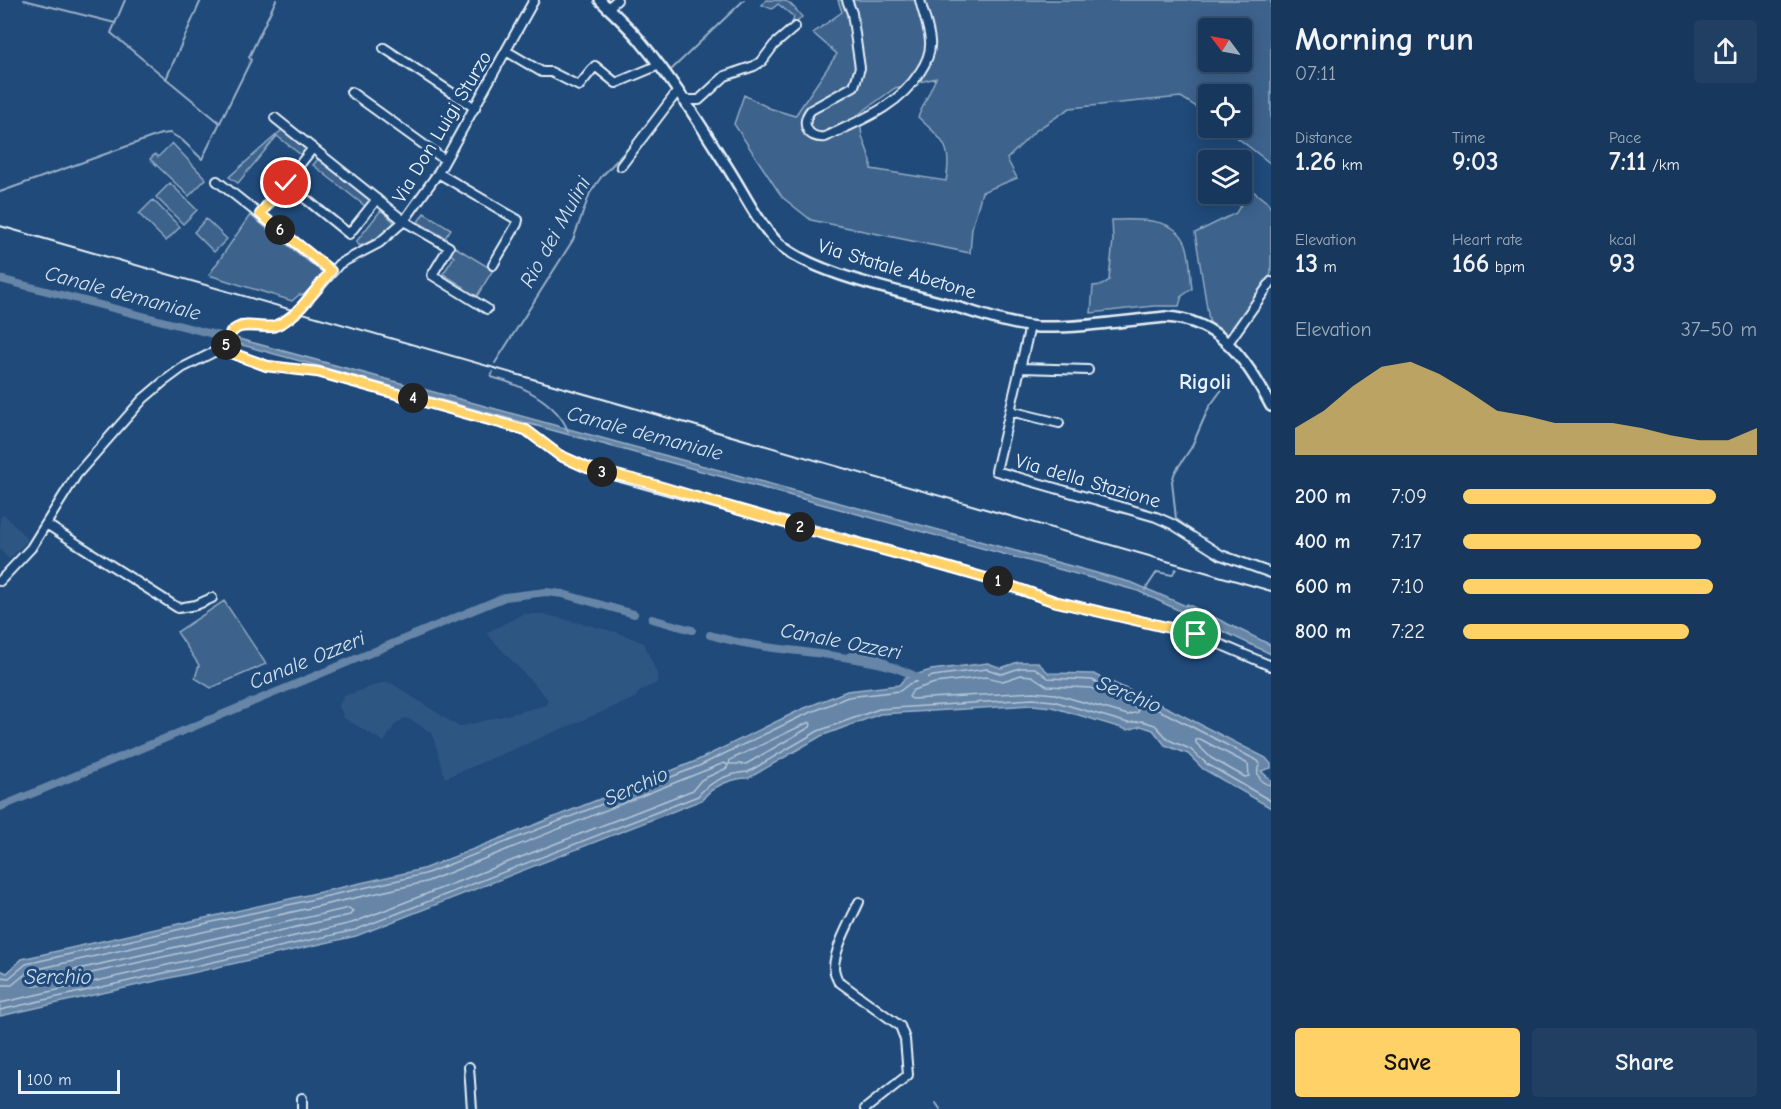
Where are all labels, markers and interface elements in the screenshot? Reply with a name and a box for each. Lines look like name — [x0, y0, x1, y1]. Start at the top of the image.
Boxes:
north arrow — [1198, 18, 1252, 72]
map controls — [1198, 18, 1252, 204]
text: Morning run — [1295, 20, 1474, 58]
button: share — [1694, 20, 1757, 83]
street label: Via Don Luigi Sturzo — [388, 47, 496, 207]
text: 07:11 — [1295, 62, 1336, 85]
button: locate — [1198, 84, 1252, 138]
text: Distance — [1295, 129, 1352, 147]
text: Time — [1452, 129, 1485, 147]
text: Pace — [1609, 129, 1641, 147]
text: 1.26 — [1295, 147, 1336, 177]
text: 9:03 — [1452, 147, 1499, 177]
text: 7:11 — [1609, 147, 1647, 177]
button: layers — [1198, 150, 1252, 204]
text: km — [1336, 156, 1363, 174]
text: /km — [1647, 156, 1680, 174]
pin — [260, 157, 311, 208]
icon: check — [269, 166, 302, 199]
water label: Rio dei Mulini — [515, 172, 595, 292]
pin: 6 — [265, 215, 295, 245]
text: 6 — [276, 221, 284, 239]
text: Elevation — [1295, 231, 1356, 249]
text: Heart rate — [1452, 231, 1523, 249]
text: kcal — [1609, 231, 1636, 249]
street label: Via Statale Abetone — [815, 234, 979, 304]
text: 13 — [1295, 249, 1318, 279]
text: 166 — [1452, 249, 1489, 279]
text: 93 — [1609, 249, 1635, 279]
text: m — [1318, 258, 1337, 276]
text: bpm — [1489, 258, 1525, 276]
water label: Canale demaniale — [42, 261, 204, 325]
text: Elevation — [1295, 318, 1372, 341]
text: 37–50 m — [1681, 318, 1757, 341]
pin: 5 — [211, 330, 241, 360]
text: 5 — [222, 336, 230, 354]
district label: Rigoli — [1179, 369, 1231, 395]
pin: 4 — [398, 383, 428, 413]
text: 4 — [409, 389, 417, 407]
water label: Canale demaniale — [564, 401, 726, 465]
street label: Via della Stazione — [1013, 449, 1163, 513]
pin: 3 — [587, 457, 617, 487]
text: 3 — [598, 463, 606, 481]
text: 200 m — [1295, 485, 1351, 508]
text: 7:09 — [1391, 485, 1427, 508]
pin: 2 — [785, 512, 815, 542]
text: 2 — [796, 518, 804, 536]
text: 400 m — [1295, 530, 1350, 553]
text: 7:17 — [1391, 530, 1421, 553]
pin: 1 — [983, 566, 1013, 596]
text: 1 — [995, 572, 1001, 590]
text: 600 m — [1295, 575, 1351, 598]
text: 7:10 — [1391, 575, 1424, 598]
pin — [1170, 608, 1221, 659]
icon: arrive — [1179, 617, 1212, 650]
water label: Canale Ozzeri — [779, 618, 904, 665]
text: 800 m — [1295, 620, 1351, 643]
text: 7:22 — [1391, 620, 1425, 643]
water label: Canale Ozzeri — [246, 626, 369, 694]
water label: Serchio — [1093, 670, 1165, 718]
water label: Serchio — [600, 761, 672, 811]
water label: Serchio — [24, 965, 92, 989]
button: Save — [1295, 1028, 1520, 1097]
button: Share — [1532, 1028, 1757, 1097]
scale bar — [18, 1067, 120, 1094]
text: 100 m — [27, 1071, 71, 1089]

